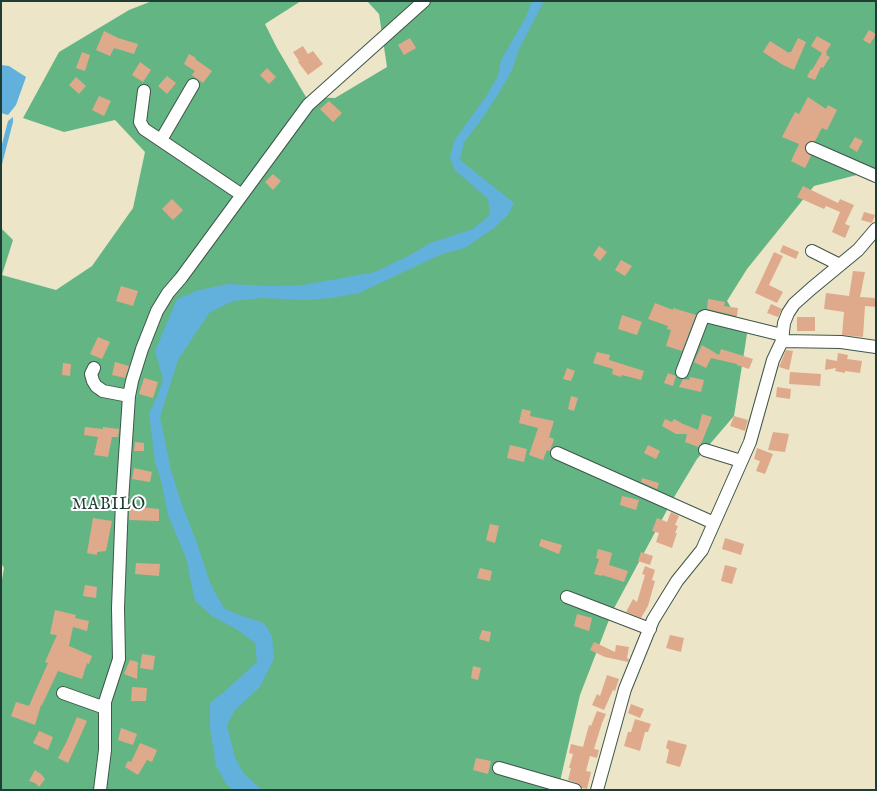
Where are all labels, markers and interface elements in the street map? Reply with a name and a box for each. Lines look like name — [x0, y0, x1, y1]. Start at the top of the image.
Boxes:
district label: MABILO — [72, 496, 146, 516]

